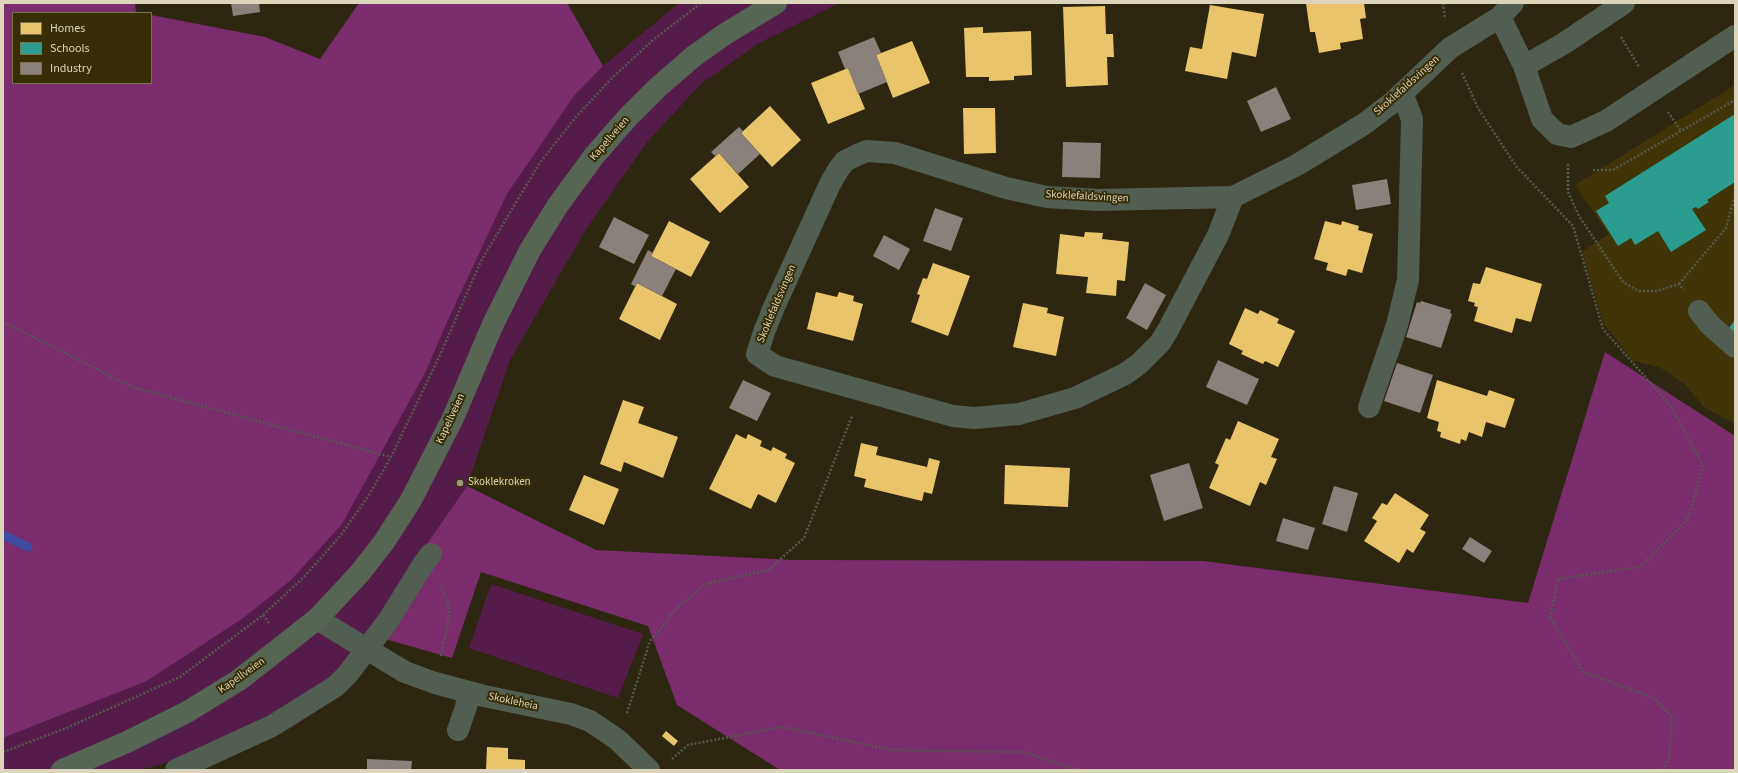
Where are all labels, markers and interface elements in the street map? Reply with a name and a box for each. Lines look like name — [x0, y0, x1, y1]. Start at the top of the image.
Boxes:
legend — [12, 12, 152, 84]
text: Homes — [50, 20, 85, 37]
text: Schools — [50, 40, 90, 57]
street label: Skoklefaldsvingen — [1372, 53, 1442, 119]
text: Industry — [50, 60, 92, 77]
street label: Kapellveien — [587, 114, 633, 164]
street label: Skoklefaldsvingen — [1045, 188, 1129, 206]
street label: Skoklefaldsvingen — [755, 263, 799, 345]
street label: Kapellveien — [434, 392, 468, 446]
place label: Skoklekroken — [468, 476, 531, 490]
marker: Skoklekroken — [455, 478, 465, 488]
street label: Kapellveien — [216, 655, 268, 697]
street label: Skokleheia — [487, 690, 539, 714]

